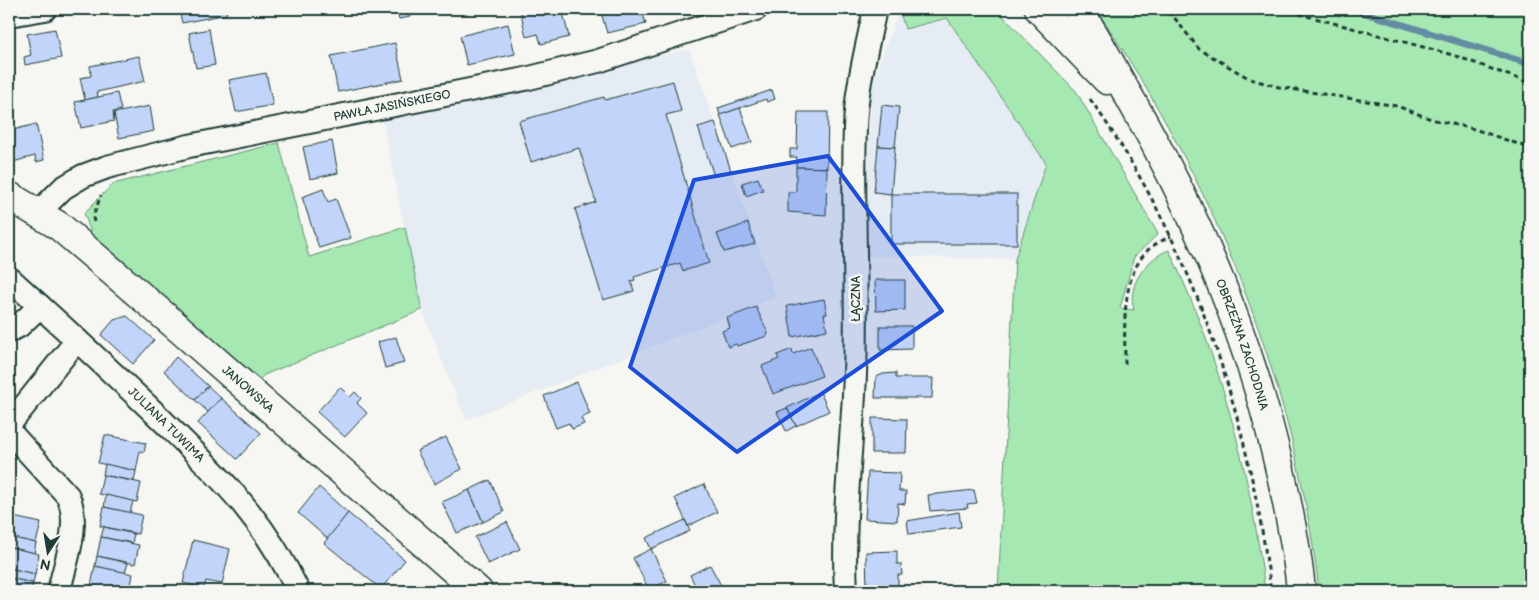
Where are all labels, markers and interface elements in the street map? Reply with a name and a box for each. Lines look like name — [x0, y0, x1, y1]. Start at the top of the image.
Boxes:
street label: PAWŁA JASIŃSKIEGO — [332, 87, 452, 125]
street label: ŁĄCZNA — [849, 275, 864, 322]
street label: OBRZEŻNA ZACHODNIA — [1212, 277, 1271, 412]
street label: JANOWSKA — [219, 363, 277, 417]
street label: JULIANA TUWIMA — [125, 384, 208, 466]
north arrow — [22, 528, 72, 578]
text: N — [38, 555, 52, 574]

